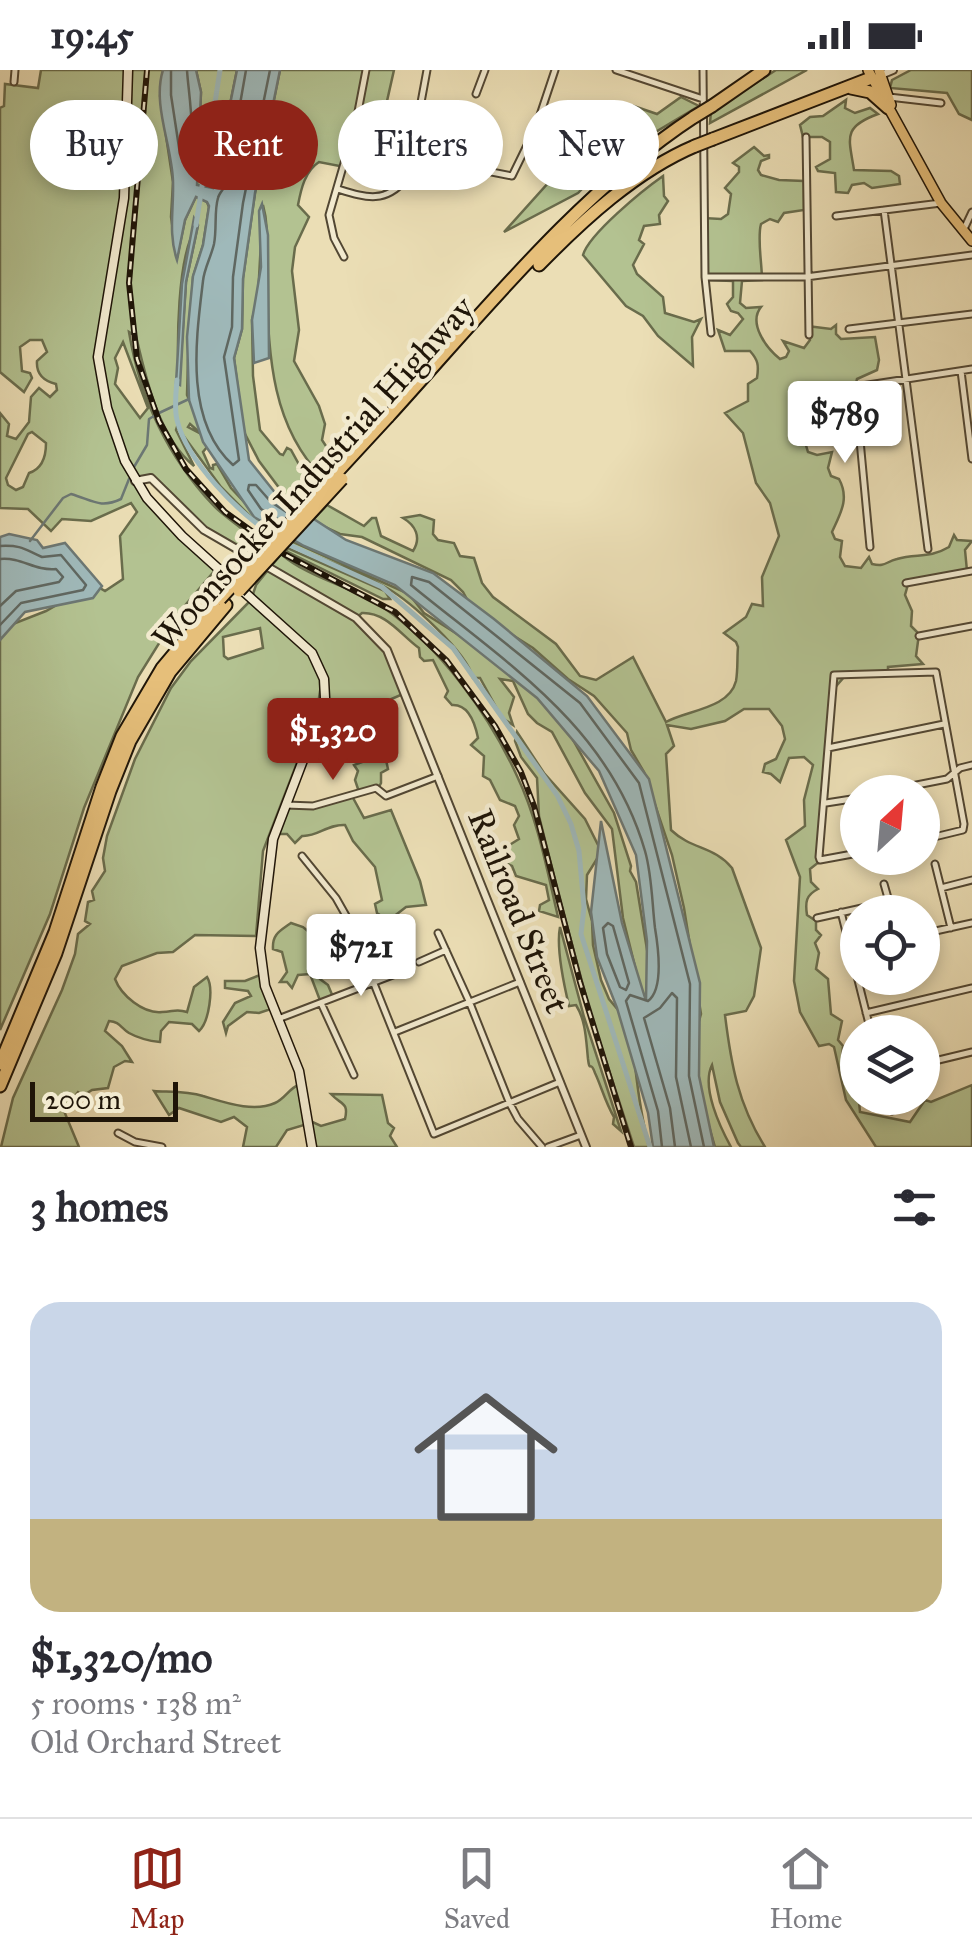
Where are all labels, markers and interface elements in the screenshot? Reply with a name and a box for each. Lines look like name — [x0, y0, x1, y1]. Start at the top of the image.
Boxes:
text: 19:45 — [50, 12, 134, 58]
chip: Buy — [30, 100, 158, 190]
chip: Rent — [178, 100, 318, 190]
chip: Filters — [338, 100, 503, 190]
chip: New — [523, 100, 659, 190]
street label: Woonsocket Industrial Highway — [143, 287, 484, 659]
pin: $789 — [786, 381, 904, 466]
text: $789 — [810, 394, 880, 433]
pin: $1,320 — [252, 698, 414, 783]
text: $1,320 — [289, 711, 377, 750]
north arrow — [840, 775, 940, 875]
map controls — [840, 775, 940, 1115]
street label: Railroad Street — [458, 803, 579, 1019]
button: locate — [840, 895, 940, 995]
pin: $721 — [302, 914, 420, 999]
text: $721 — [329, 927, 393, 966]
button: layers — [840, 1015, 940, 1115]
scale bar — [30, 1077, 178, 1122]
text: 200 m — [45, 1082, 121, 1117]
icon: filters — [887, 1180, 942, 1235]
text: 3 homes — [30, 1181, 168, 1233]
icon: home — [396, 1367, 576, 1547]
text: $1,320/mo — [30, 1632, 213, 1684]
text: 5 rooms · 138 m² — [30, 1684, 241, 1723]
text: Old Orchard Street — [30, 1723, 281, 1762]
tab: Map — [130, 1841, 185, 1936]
tab: Saved — [444, 1841, 510, 1936]
tab: Home — [769, 1841, 842, 1936]

